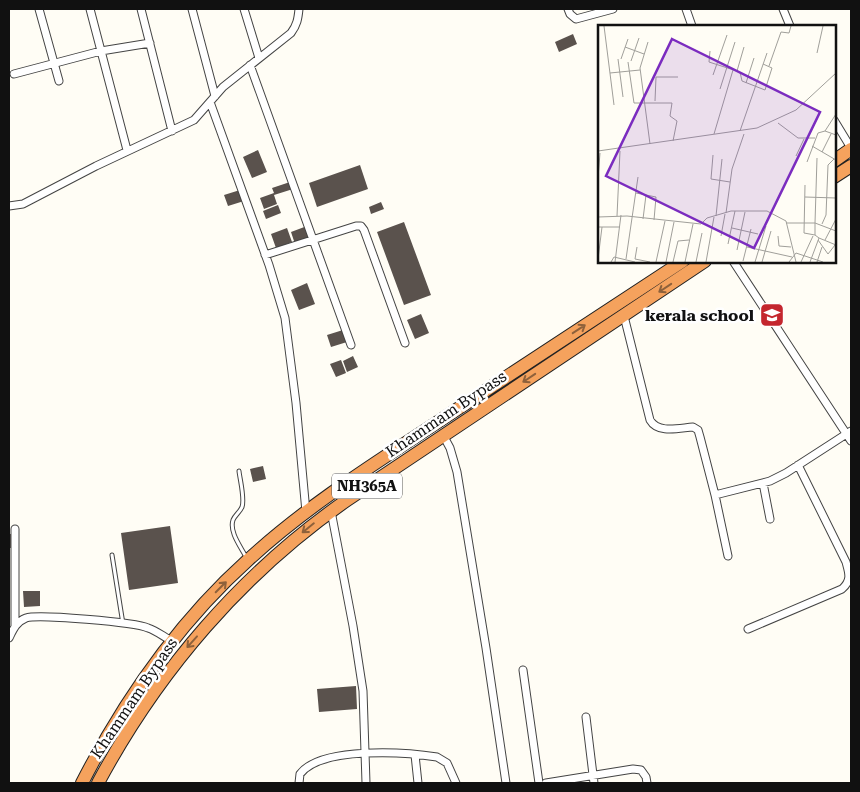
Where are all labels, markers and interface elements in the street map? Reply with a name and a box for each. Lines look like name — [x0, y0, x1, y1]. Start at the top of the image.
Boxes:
inset map — [598, 25, 835, 262]
one-way arrow — [658, 283, 672, 293]
school or university icon: kerala school — [759, 302, 785, 328]
place label: kerala school — [645, 306, 755, 325]
one-way arrow — [572, 324, 586, 334]
street label: Khammam Bypass — [382, 366, 510, 461]
one-way arrow — [523, 373, 537, 383]
road number: NH365A — [332, 474, 402, 498]
one-way arrow — [302, 523, 315, 534]
one-way arrow — [215, 581, 227, 594]
street label: Khammam Bypass — [87, 634, 182, 762]
one-way arrow — [186, 635, 198, 648]

